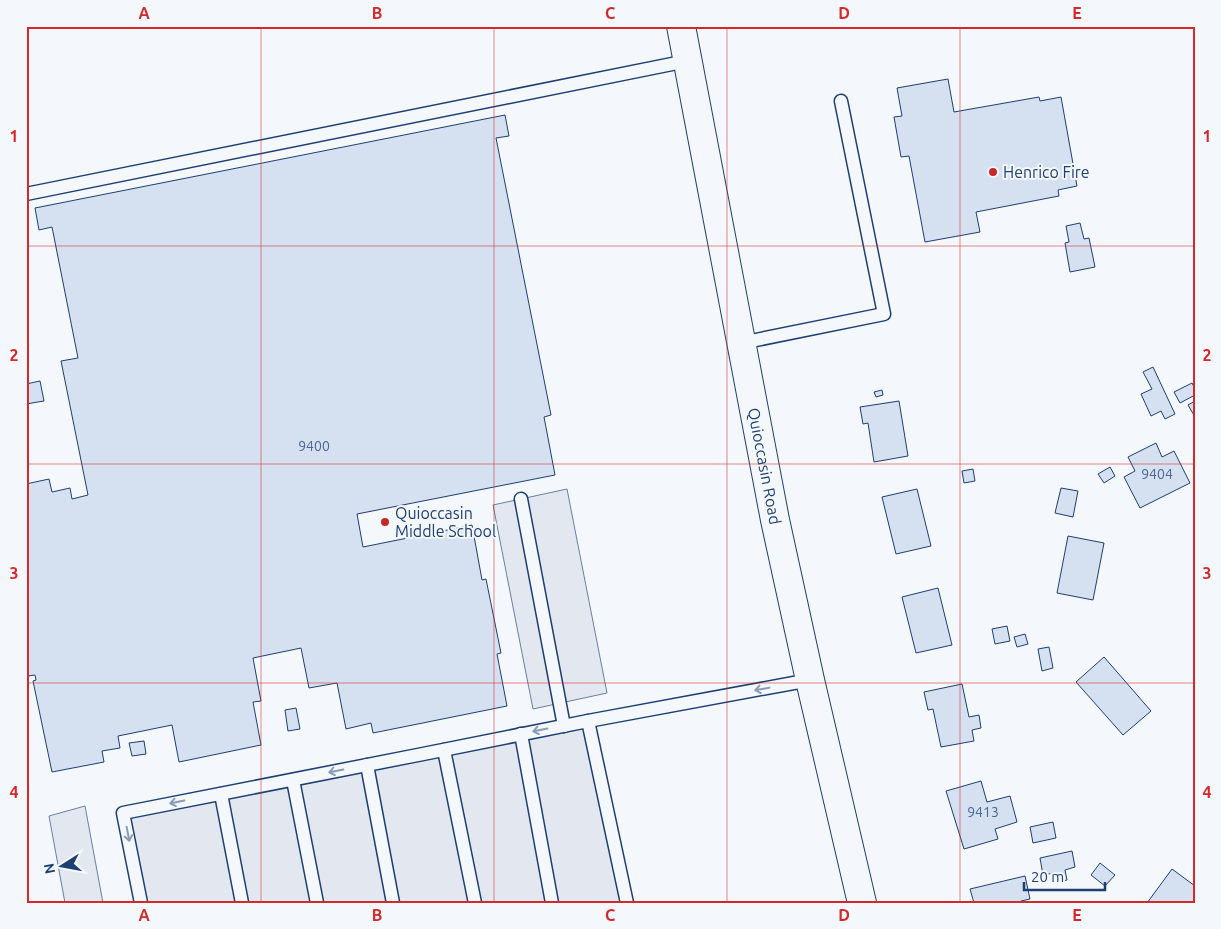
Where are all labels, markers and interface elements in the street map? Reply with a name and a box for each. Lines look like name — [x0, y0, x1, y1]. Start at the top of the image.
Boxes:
text: A — [138, 4, 150, 22]
text: B — [372, 4, 382, 22]
text: C — [605, 4, 615, 22]
text: D — [838, 4, 850, 22]
text: E — [1072, 4, 1082, 22]
text: 1 — [9, 127, 19, 145]
text: 1 — [1202, 127, 1212, 145]
place label: Henrico Fire — [1003, 163, 1090, 181]
marker: Henrico Fire — [987, 166, 999, 178]
text: 2 — [9, 346, 19, 364]
text: 2 — [1202, 346, 1212, 364]
street label: Quioccasin Road — [745, 406, 785, 526]
house number: 9400 — [298, 438, 330, 454]
house number: 9404 — [1141, 466, 1173, 482]
place label: Quioccasin Middle School — [395, 504, 496, 540]
marker: Quioccasin Middle School — [379, 516, 391, 528]
text: 3 — [9, 564, 19, 582]
text: 3 — [1202, 564, 1212, 582]
one-way arrow — [755, 684, 771, 694]
one-way arrow — [532, 726, 548, 736]
one-way arrow — [329, 767, 345, 777]
text: 4 — [9, 783, 19, 801]
text: 4 — [1202, 783, 1212, 801]
one-way arrow — [169, 798, 185, 808]
house number: 9413 — [967, 804, 999, 820]
one-way arrow — [123, 826, 133, 842]
north arrow — [38, 842, 88, 892]
scale bar — [1024, 859, 1105, 891]
text: N — [40, 862, 58, 875]
text: 20 m — [1031, 868, 1064, 885]
text: A — [138, 906, 150, 924]
text: B — [372, 906, 382, 924]
text: C — [605, 906, 615, 924]
text: D — [838, 906, 850, 924]
text: E — [1072, 906, 1082, 924]

